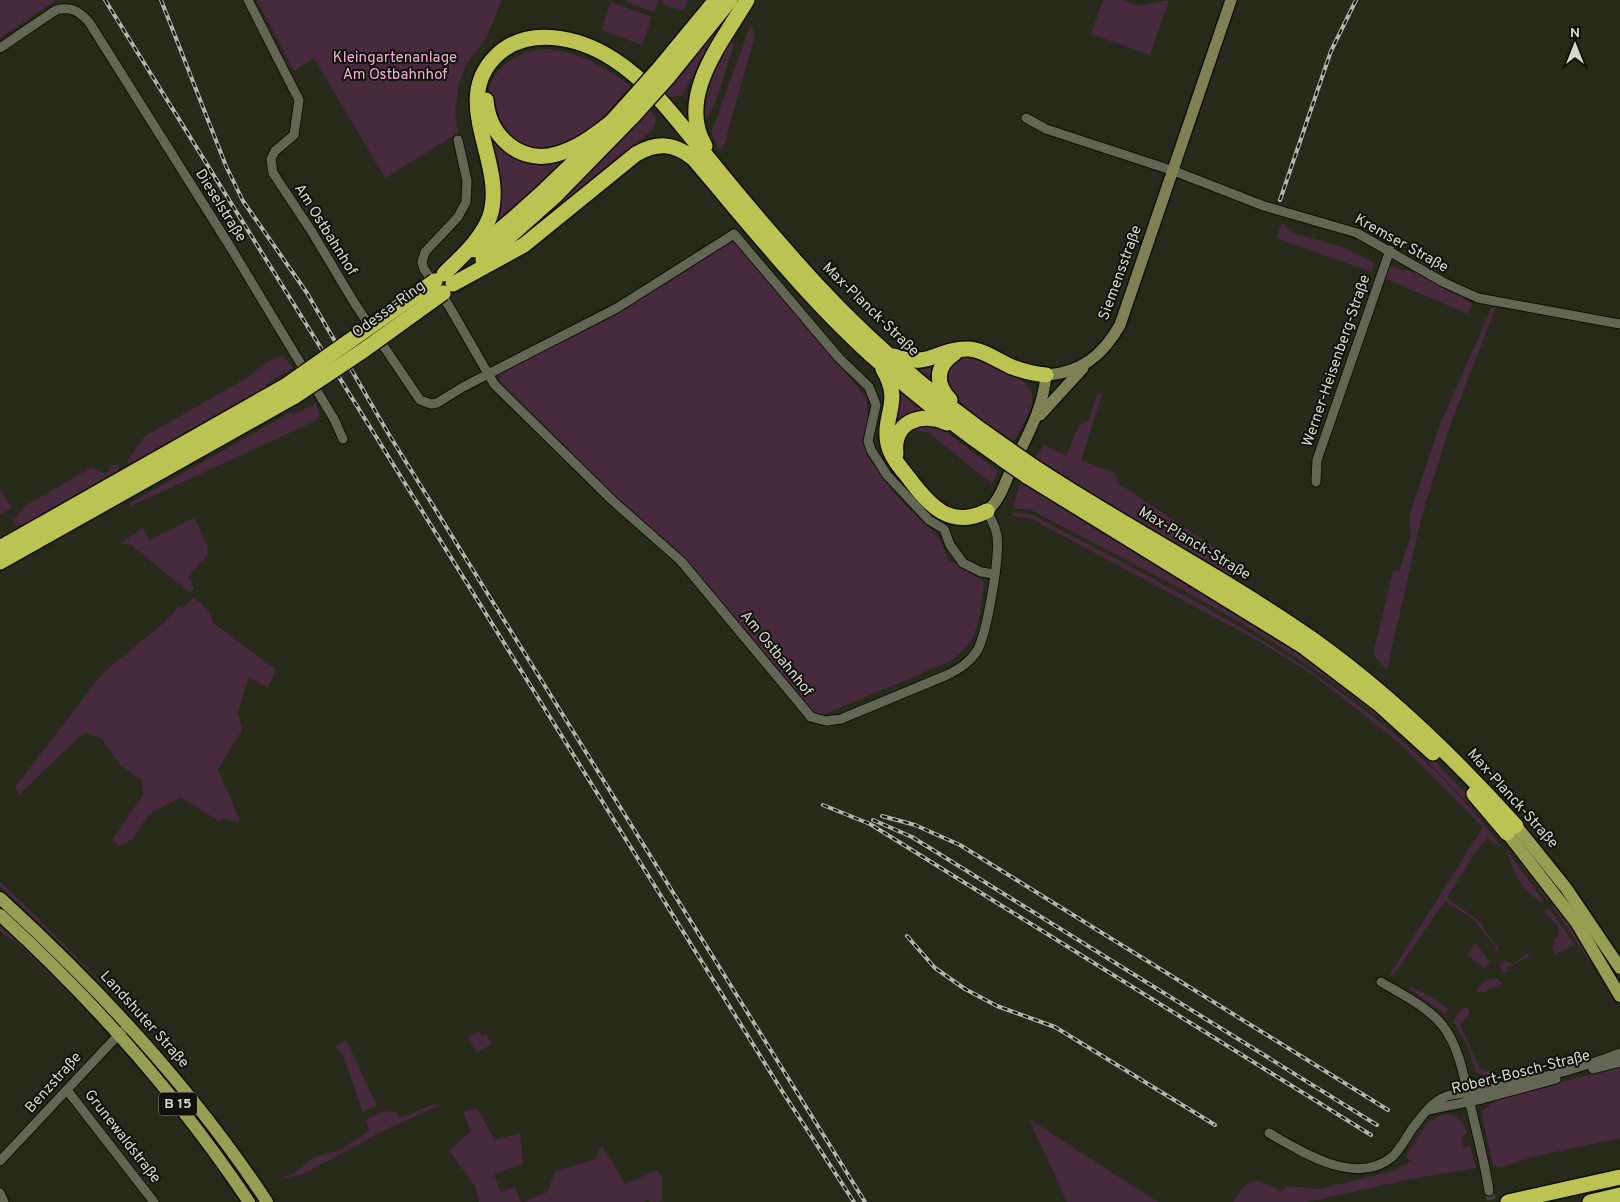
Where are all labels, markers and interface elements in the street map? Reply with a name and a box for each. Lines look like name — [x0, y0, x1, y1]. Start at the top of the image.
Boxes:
north arrow — [1550, 20, 1600, 70]
text: N — [1570, 25, 1580, 42]
park label: Kleingartenanlage Am Ostbahnhof — [333, 49, 457, 85]
street label: Dieselstraße — [190, 166, 250, 246]
street label: Am Ostbahnhof — [289, 181, 361, 279]
street label: Kremser Straße — [1351, 210, 1451, 278]
street label: Siemensstraße — [1095, 223, 1147, 323]
street label: Max-Planck-Straße — [817, 259, 923, 361]
street label: Werner-Heisenberg-Straße — [1299, 272, 1375, 450]
street label: Odessa-Ring — [349, 277, 429, 343]
street label: Max-Planck-Straße — [1134, 503, 1254, 585]
street label: Am Ostbahnhof — [736, 607, 816, 701]
street label: Max-Planck-Straße — [1462, 745, 1562, 853]
street label: Landshuter Straße — [95, 967, 193, 1073]
street label: Robert-Bosch-Straße — [1450, 1047, 1592, 1099]
street label: Benzstraße — [22, 1048, 86, 1118]
street label: Grunewaldstraße — [80, 1086, 164, 1188]
road number: B 15 — [159, 1092, 197, 1116]

